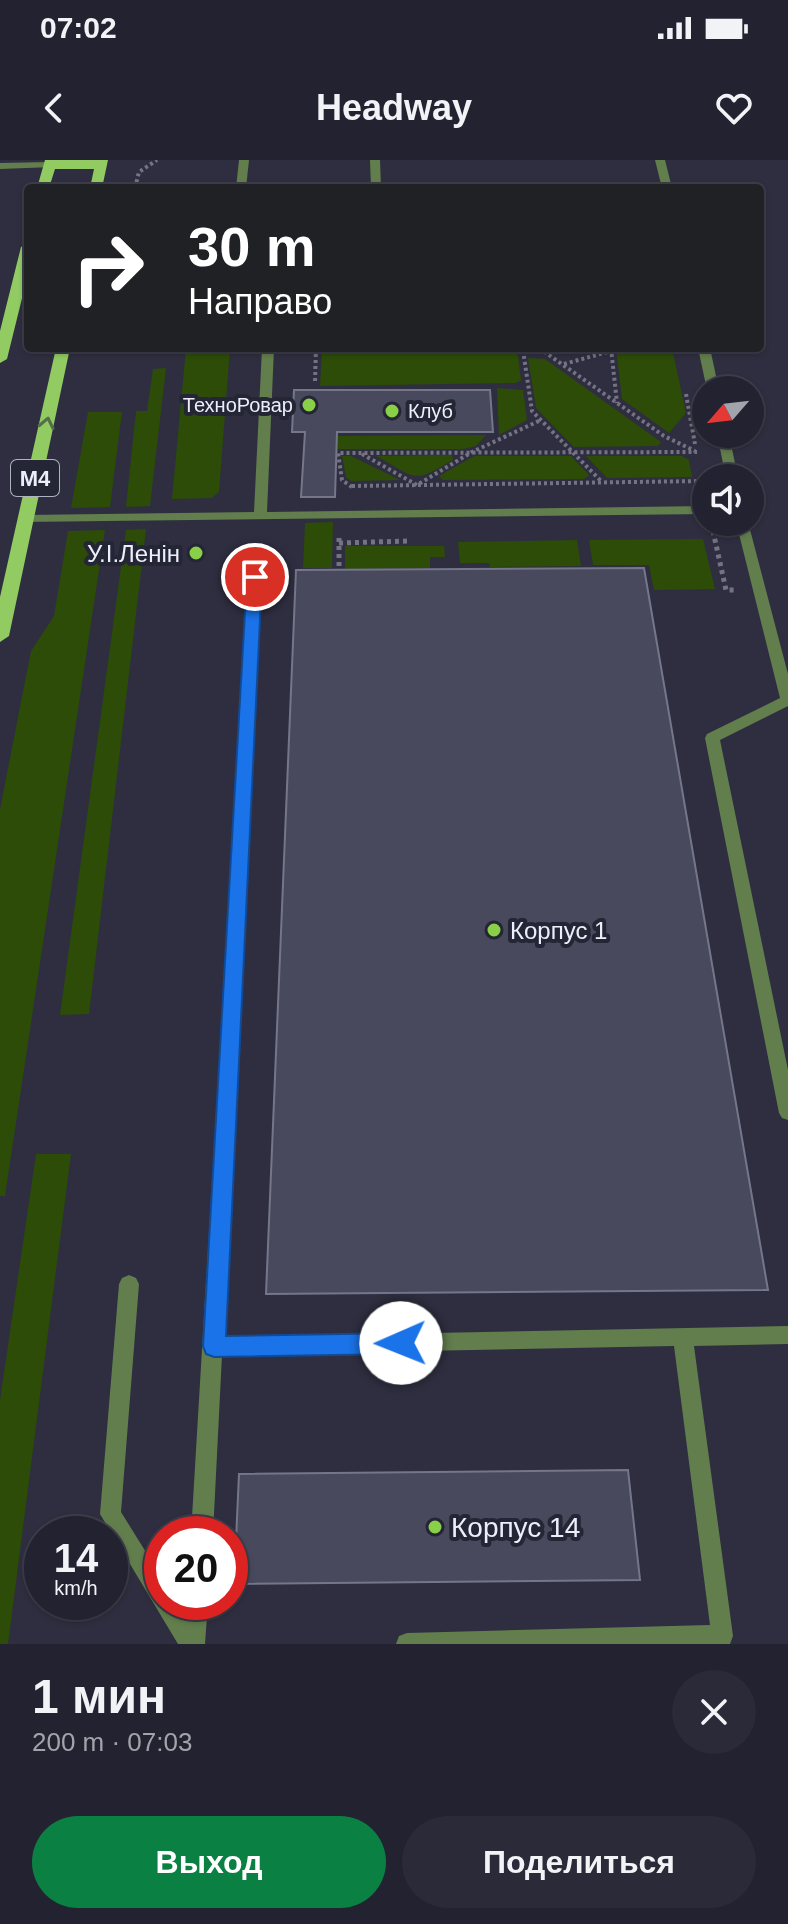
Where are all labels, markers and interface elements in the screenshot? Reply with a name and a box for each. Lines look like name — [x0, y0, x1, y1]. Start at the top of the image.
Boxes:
text: 07:02 — [40, 11, 117, 44]
icon: back — [32, 86, 76, 130]
icon: heart — [712, 86, 756, 130]
text: Headway — [316, 87, 472, 128]
text: 30 m — [188, 215, 316, 278]
icon: right — [56, 216, 160, 320]
text: Направо — [188, 281, 332, 322]
north arrow — [692, 376, 764, 448]
map controls — [692, 376, 764, 536]
place label: ТехноРовар — [183, 394, 293, 416]
marker: ТехноРовар — [300, 396, 318, 414]
place label: Клуб — [408, 400, 453, 422]
marker: Клуб — [383, 402, 401, 420]
one-way arrow — [38, 416, 55, 430]
road number: М4 — [11, 460, 59, 496]
button: sound — [692, 464, 764, 536]
place label: У.І.Ленін — [87, 540, 180, 567]
pin — [221, 543, 289, 611]
marker: У.І.Ленін — [187, 544, 205, 562]
icon: arrive — [233, 555, 277, 599]
place label: Корпус 1 — [510, 917, 607, 944]
marker: Корпус 1 — [485, 921, 503, 939]
position arrow — [359, 1301, 443, 1385]
place label: Корпус 14 — [451, 1512, 580, 1543]
speed limit sign: 20 — [144, 1516, 248, 1620]
marker: Корпус 14 — [426, 1518, 444, 1536]
text: 14 — [54, 1536, 98, 1580]
text: km/h — [54, 1577, 98, 1599]
text: 1 мин — [32, 1670, 166, 1723]
button: close — [672, 1670, 756, 1754]
text: 200 m · 07:03 — [32, 1727, 192, 1757]
button: Выход — [32, 1816, 386, 1908]
button: Поделиться — [402, 1816, 756, 1908]

